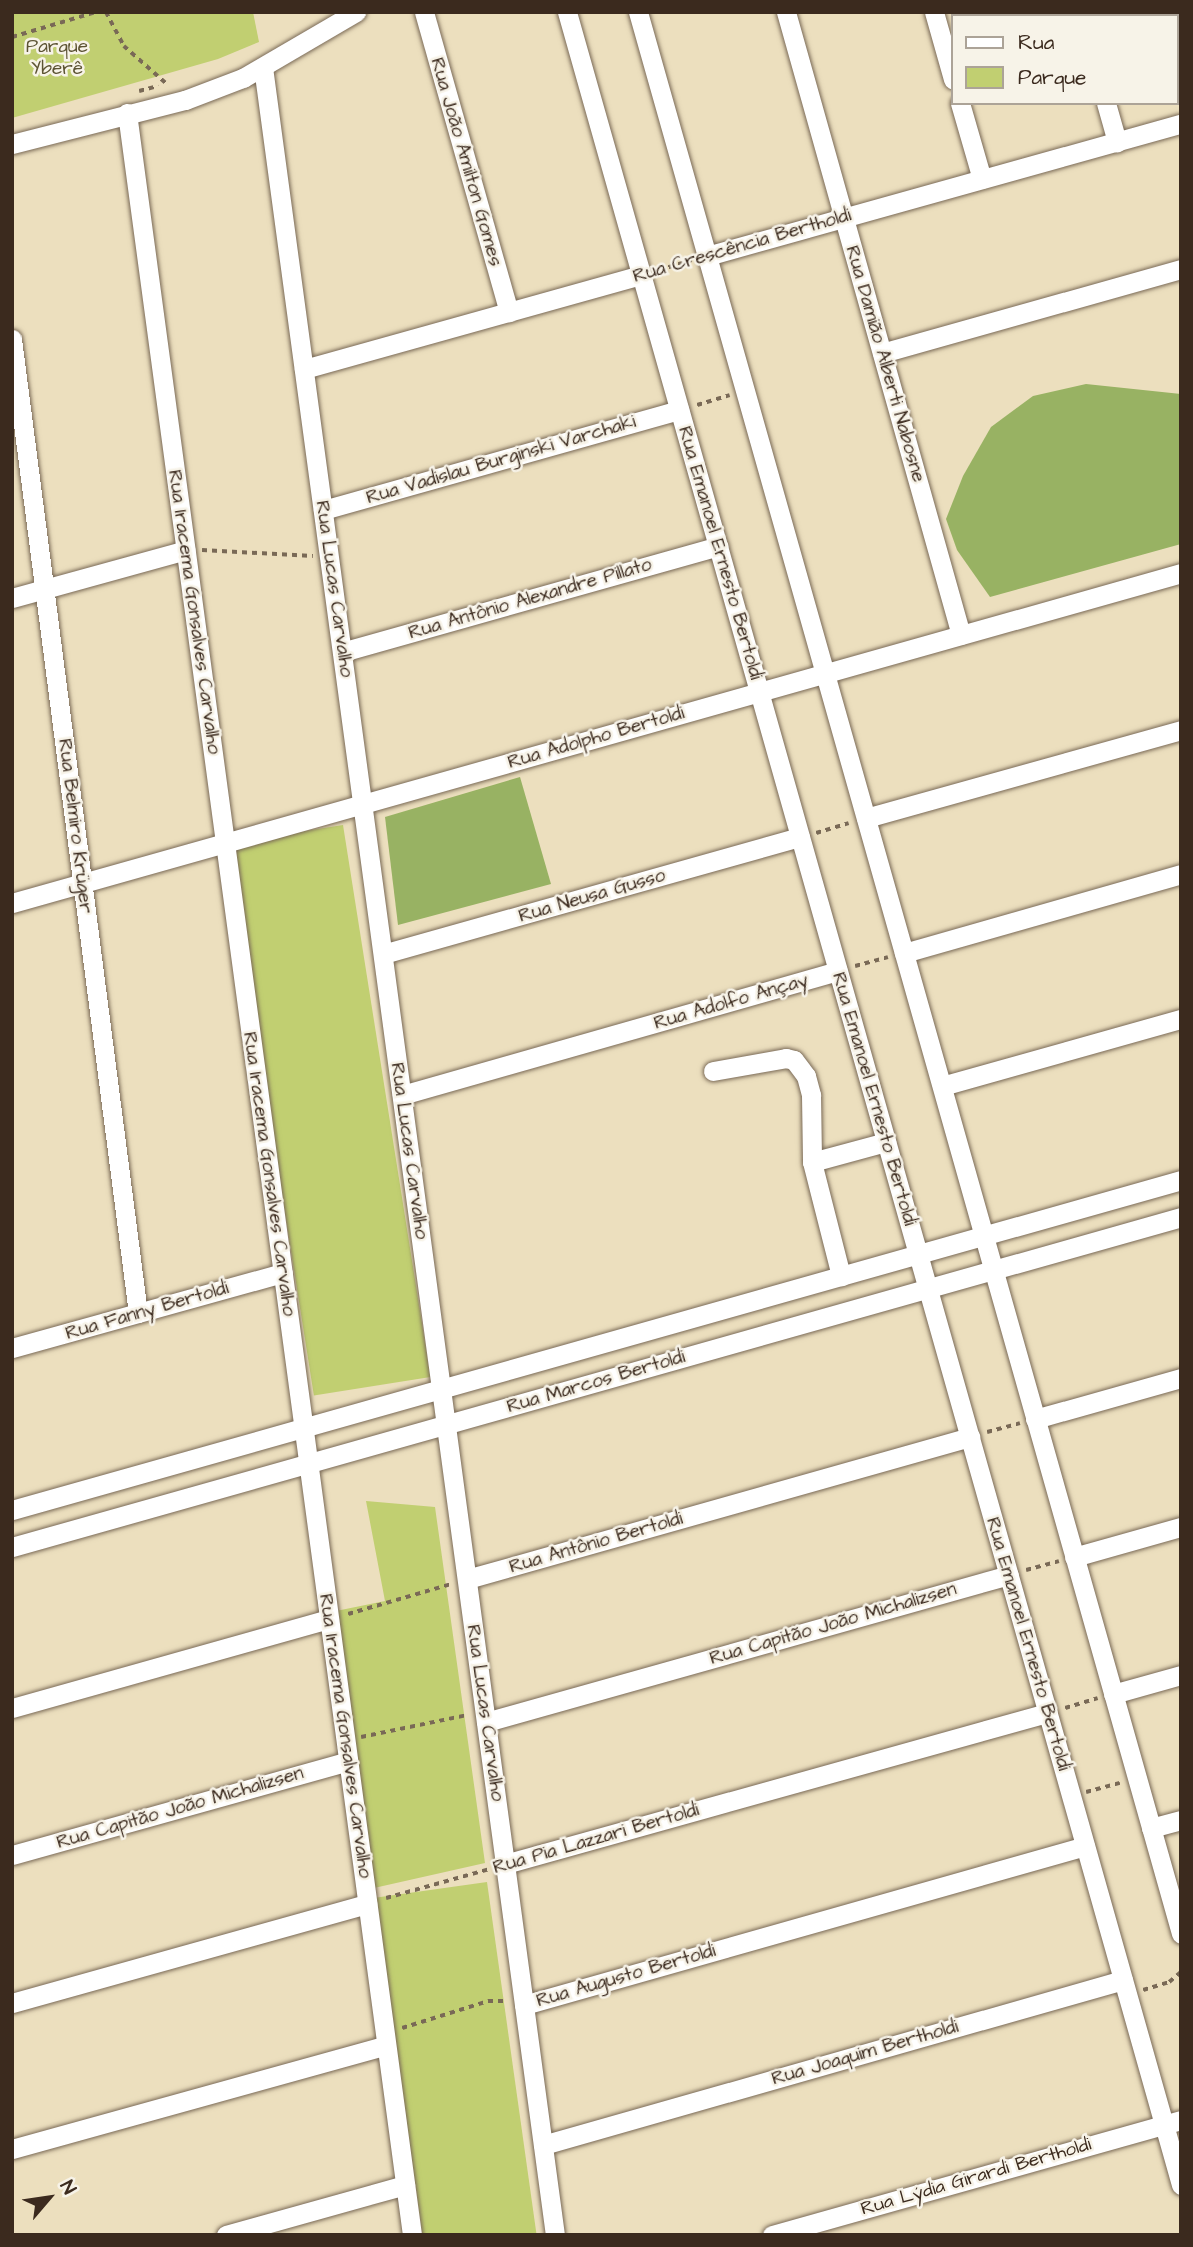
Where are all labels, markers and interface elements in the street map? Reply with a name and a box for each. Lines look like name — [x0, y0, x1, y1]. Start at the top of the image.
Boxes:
legend — [951, 14, 1179, 105]
text: Rua — [1018, 28, 1054, 57]
park label: Parque Yberê — [26, 36, 88, 80]
street label: Rua João Amilton Gomes — [425, 55, 507, 269]
text: Parque — [1018, 63, 1086, 92]
street label: Rua Crescência Bertholdi — [630, 204, 854, 288]
street label: Rua Damião Alberti Nabosne — [840, 243, 930, 485]
street label: Rua Vadislau Burginski Varchaki — [364, 411, 638, 509]
street label: Rua Emanoel Ernesto Bertoldi — [673, 424, 767, 682]
street label: Rua Iracema Gonsalves Carvalho — [163, 468, 225, 756]
street label: Rua Lucas Carvalho — [310, 499, 358, 679]
street label: Rua Antônio Alexandre Pillato — [406, 553, 654, 645]
street label: Rua Adolpho Bertoldi — [505, 702, 687, 774]
street label: Rua Belmiro Krüger — [53, 737, 97, 915]
street label: Rua Neusa Gusso — [516, 864, 668, 928]
street label: Rua Adolfo Ançay — [651, 969, 811, 1035]
street label: Rua Emanoel Ernesto Bertoldi — [827, 970, 921, 1228]
street label: Rua Iracema Gonsalves Carvalho — [238, 1030, 300, 1318]
street label: Rua Lucas Carvalho — [385, 1061, 433, 1241]
street label: Rua Fanny Bertoldi — [63, 1277, 231, 1345]
street label: Rua Marcos Bertoldi — [504, 1346, 688, 1418]
street label: Rua Antônio Bertoldi — [507, 1507, 685, 1579]
street label: Rua Emanoel Ernesto Bertoldi — [981, 1515, 1075, 1773]
street label: Rua Capitão João Michalizsen — [707, 1578, 959, 1670]
street label: Rua Iracema Gonsalves Carvalho — [314, 1592, 376, 1880]
street label: Rua Lucas Carvalho — [461, 1623, 509, 1803]
street label: Rua Capitão João Michalizsen — [54, 1762, 306, 1854]
street label: Rua Pia Lazzari Bertoldi — [490, 1799, 702, 1879]
street label: Rua Augusto Bertoldi — [534, 1939, 718, 2013]
street label: Rua Joaquim Bertholdi — [769, 2015, 961, 2091]
street label: Rua Lýdia Girardi Bertholdi — [858, 2133, 1094, 2221]
north arrow — [14, 2163, 84, 2233]
text: N — [53, 2176, 82, 2199]

